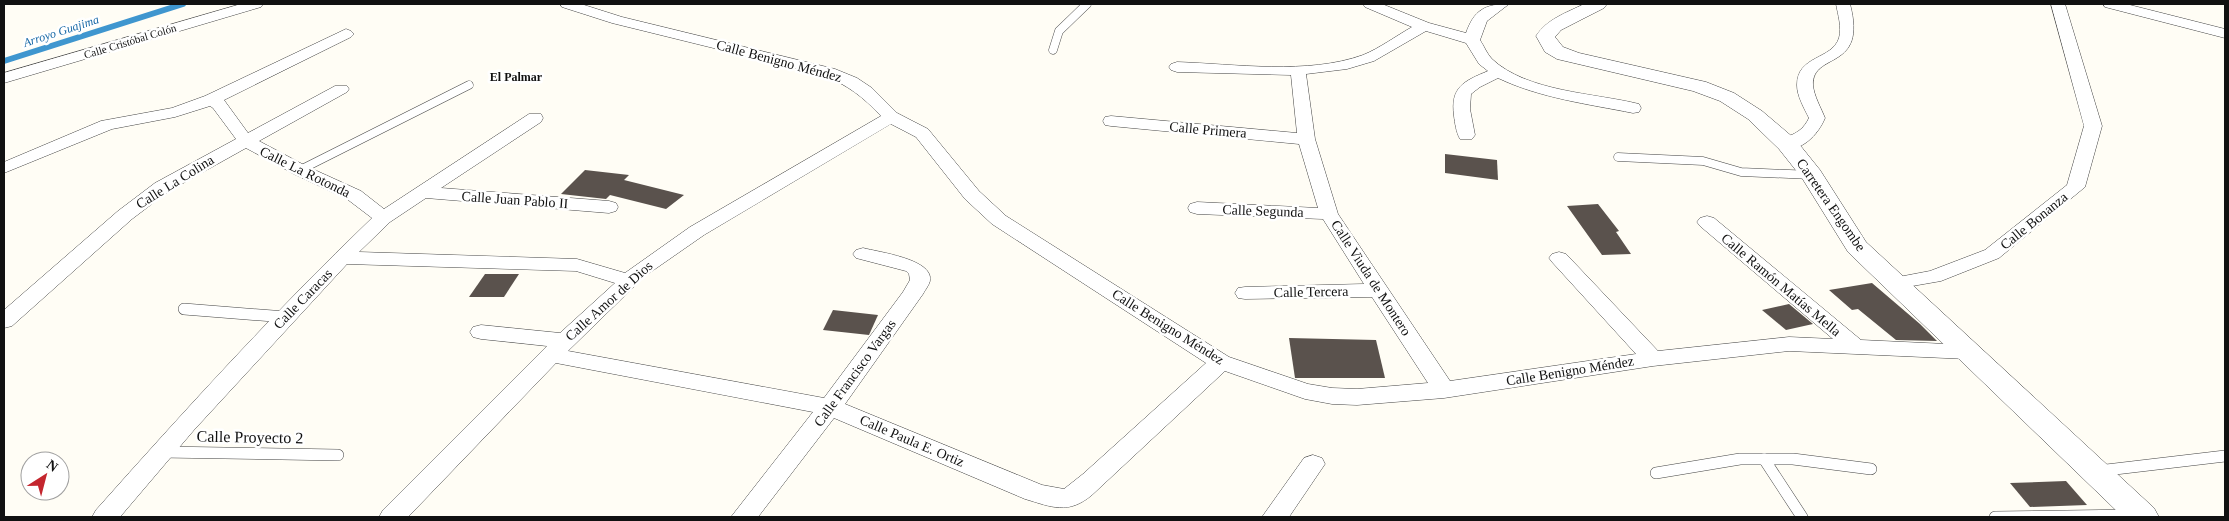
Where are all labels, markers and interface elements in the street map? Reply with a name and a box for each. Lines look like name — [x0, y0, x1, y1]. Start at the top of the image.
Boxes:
water label: Arroyo Guajima — [21, 12, 101, 50]
street label: Calle Cristóbal Colón — [82, 21, 178, 61]
street label: Calle Benigno Méndez — [715, 37, 843, 85]
district label: El Palmar — [490, 70, 543, 84]
street label: Calle Primera — [1169, 119, 1248, 141]
street label: Calle La Rotonda — [257, 144, 353, 201]
street label: Calle La Colina — [133, 152, 217, 212]
street label: Carretera Engombe — [1794, 156, 1868, 254]
street label: Calle Juan Pablo II — [461, 189, 569, 211]
street label: Calle Bonanza — [1997, 189, 2071, 253]
street label: Calle Segunda — [1222, 202, 1305, 220]
street label: Calle Viuda de Montero — [1328, 217, 1414, 339]
street label: Calle Ramón Matías Mella — [1718, 231, 1844, 340]
street label: Calle Amor de Dios — [563, 258, 655, 344]
street label: Calle Caracas — [271, 266, 335, 332]
street label: Calle Tercera — [1274, 284, 1349, 300]
street label: Calle Benigno Méndez — [1109, 286, 1227, 368]
street label: Calle Francisco Vargas — [811, 317, 899, 429]
street label: Calle Benigno Méndez — [1505, 353, 1635, 389]
street label: Calle Paula E. Ortiz — [858, 412, 966, 470]
street label: Calle Proyecto 2 — [197, 428, 303, 447]
north arrow — [20, 451, 70, 501]
text: N — [44, 457, 61, 475]

